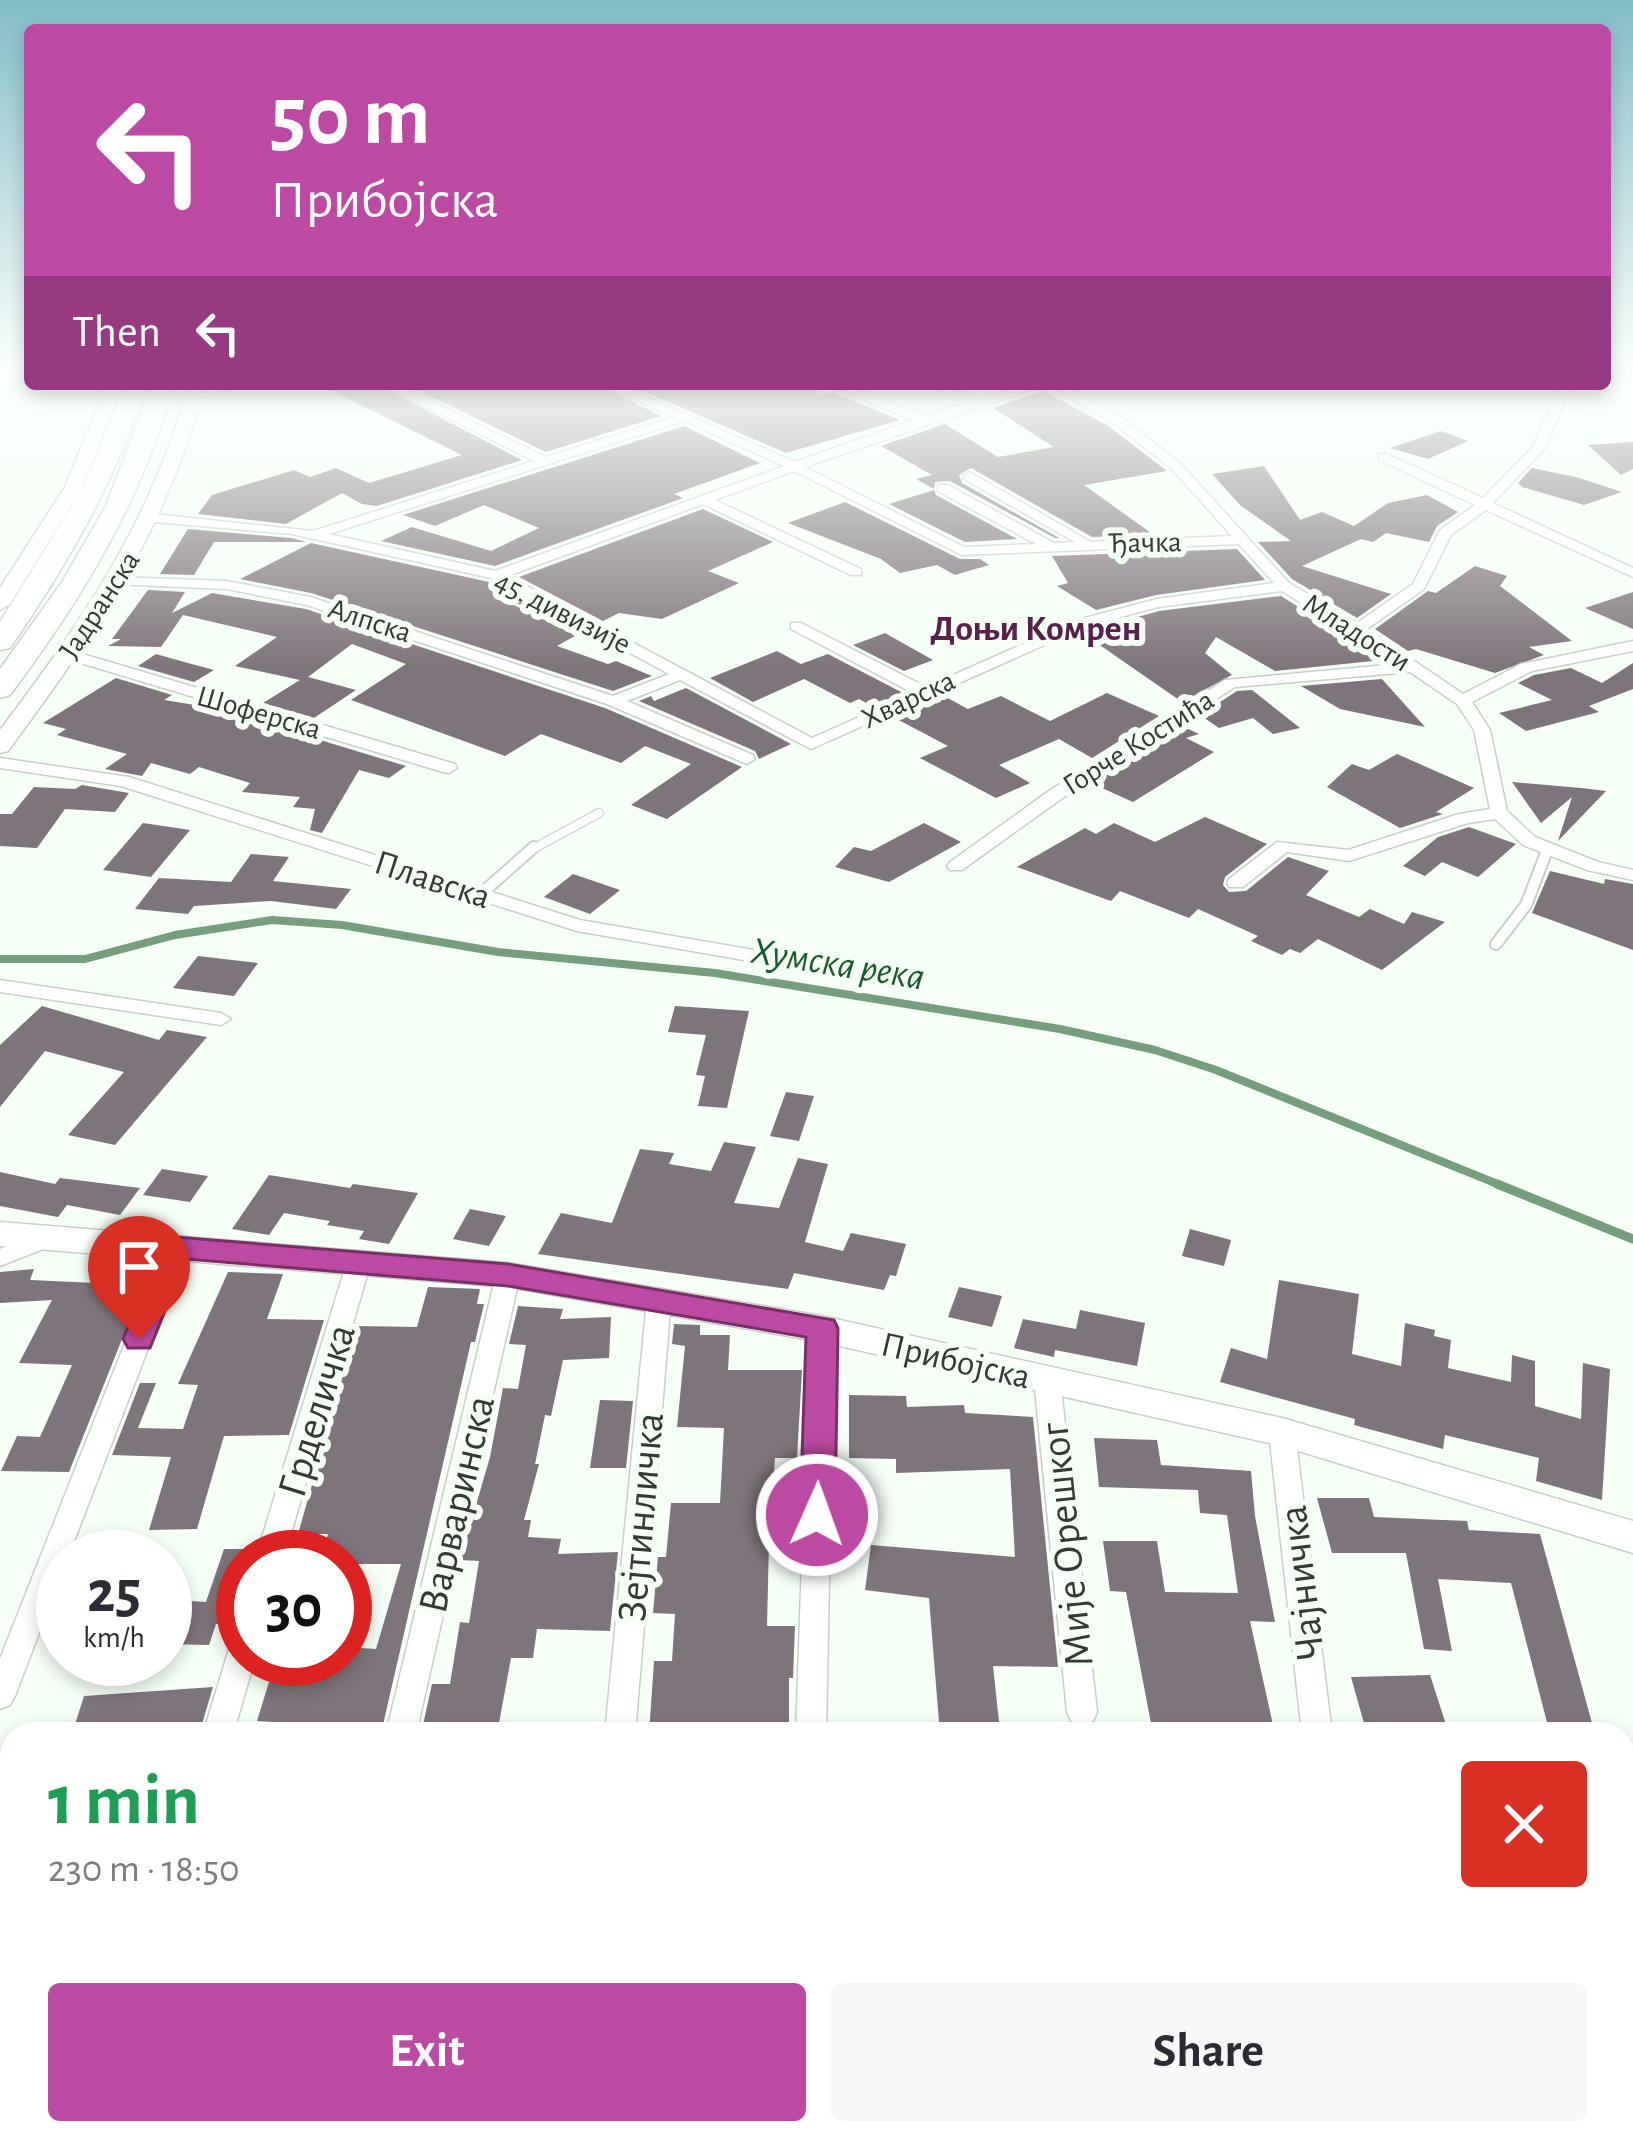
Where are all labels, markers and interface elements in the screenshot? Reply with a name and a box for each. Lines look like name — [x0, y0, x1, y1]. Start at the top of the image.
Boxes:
icon: left — [72, 72, 228, 228]
text: 50 m — [270, 76, 431, 160]
text: Прибојска — [270, 174, 498, 228]
icon: left — [185, 300, 251, 366]
text: Then — [72, 310, 161, 355]
street label: Ђачка — [1108, 527, 1182, 559]
street label: Јадранска — [54, 546, 146, 665]
street label: 45. дивизије — [490, 566, 635, 660]
street label: Младости — [1297, 588, 1416, 678]
street label: Алпска — [324, 593, 415, 648]
district label: Доњи Комрен — [930, 611, 1142, 647]
street label: Хварска — [857, 665, 960, 734]
street label: Шоферска — [193, 681, 324, 745]
street label: Горче Костића — [1058, 685, 1219, 801]
street label: Плавска — [370, 844, 495, 916]
water label: Хумска река — [748, 932, 927, 997]
pin — [88, 1216, 190, 1339]
icon: arrive — [106, 1234, 172, 1300]
street label: Грделичка — [271, 1319, 363, 1502]
street label: Прибојска — [877, 1326, 1034, 1396]
street label: Варваринска — [412, 1392, 502, 1617]
street label: Зејтинличка — [611, 1411, 671, 1624]
street label: Мије Орешког — [1033, 1420, 1101, 1669]
position arrow — [754, 1452, 880, 1578]
street label: Чајничка — [1272, 1503, 1332, 1663]
speed limit sign: 30 — [216, 1530, 372, 1686]
text: 25 — [87, 1563, 141, 1623]
text: km/h — [83, 1623, 145, 1653]
button: close — [1461, 1761, 1587, 1887]
text: 1 min — [48, 1765, 200, 1837]
text: 230 m · 18:50 — [48, 1850, 240, 1889]
button: Exit — [48, 1983, 806, 2121]
button: Share — [830, 1983, 1587, 2121]

